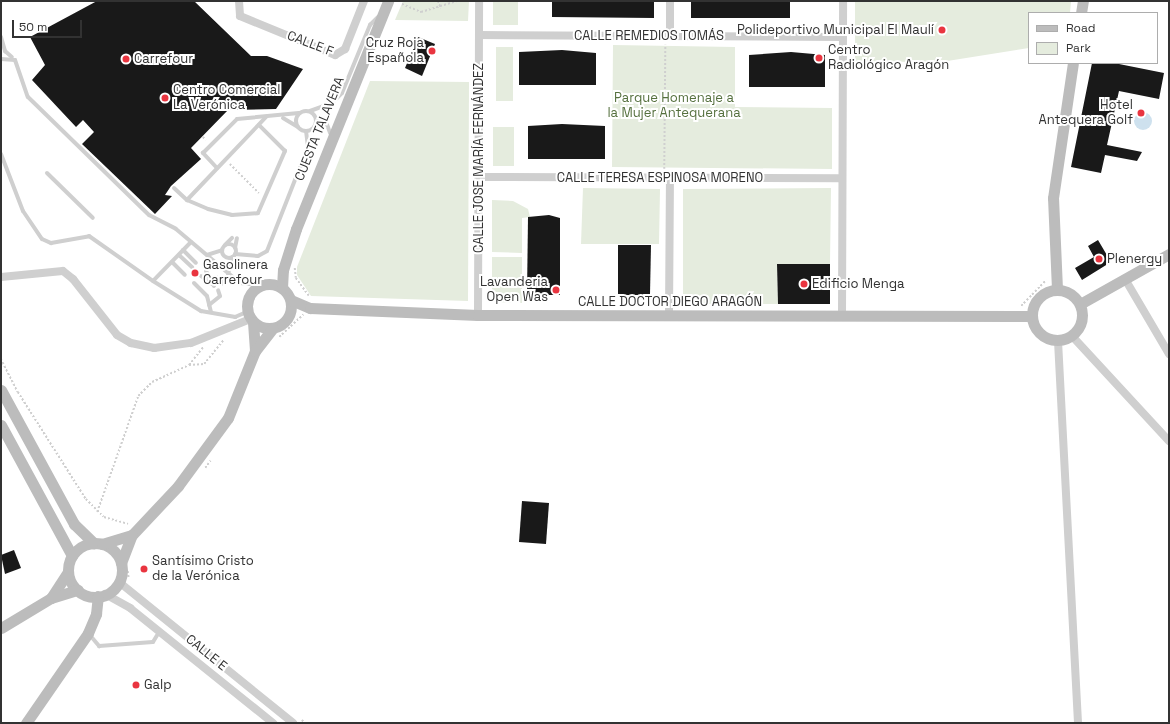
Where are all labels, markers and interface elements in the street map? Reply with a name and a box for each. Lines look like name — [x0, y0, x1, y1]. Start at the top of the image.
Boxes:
scale bar — [14, 12, 84, 38]
legend — [1028, 12, 1158, 64]
text: 50 m — [19, 19, 47, 35]
text: Road — [1066, 20, 1095, 36]
place label: Polideportivo Municipal El Maulí — [737, 22, 934, 38]
marker: Polideportivo Municipal El Maulí — [937, 25, 947, 35]
street label: CALLE F — [285, 28, 335, 60]
street label: CALLE REMEDIOS TOMÁS — [574, 28, 724, 44]
place label: Cruz Roja Española — [366, 36, 424, 67]
text: Park — [1066, 40, 1091, 56]
place label: Centro Radiológico Aragón — [828, 43, 950, 74]
marker: Cruz Roja Española — [427, 46, 437, 56]
place label: Carrefour — [134, 51, 193, 67]
marker: Centro Radiológico Aragón — [813, 52, 825, 64]
marker: Carrefour — [121, 54, 131, 64]
street label: CALLE JOSE MARÍA FERNÁNDEZ — [471, 63, 487, 253]
street label: CUESTA TALAVERA — [292, 74, 348, 184]
place label: Centro Comercial La Verónica — [173, 83, 280, 114]
park label: Parque Homenaje a la Mujer Antequerana — [607, 91, 741, 122]
marker: Centro Comercial La Verónica — [160, 93, 170, 103]
place label: Hotel Antequera Golf — [1039, 98, 1133, 129]
marker: Hotel Antequera Golf — [1136, 108, 1146, 118]
street label: CALLE TERESA ESPINOSA MORENO — [556, 170, 764, 186]
place label: Plenergy — [1107, 251, 1162, 267]
marker: Plenergy — [1094, 254, 1104, 264]
place label: Gasolinera Carrefour — [203, 258, 268, 289]
marker: Gasolinera Carrefour — [190, 268, 200, 278]
place label: Lavanderia Open Was — [480, 275, 548, 306]
place label: Edificio Menga — [812, 276, 905, 292]
marker: Edificio Menga — [799, 279, 809, 289]
marker: Lavanderia Open Was — [551, 285, 561, 295]
street label: CALLE DOCTOR DIEGO ARAGÓN — [578, 294, 762, 310]
place label: Santísimo Cristo de la Verónica — [152, 554, 254, 585]
marker: Santísimo Cristo de la Verónica — [139, 564, 149, 574]
street label: CALLE E — [182, 632, 230, 674]
place label: Galp — [144, 677, 172, 693]
marker: Galp — [131, 680, 141, 690]

